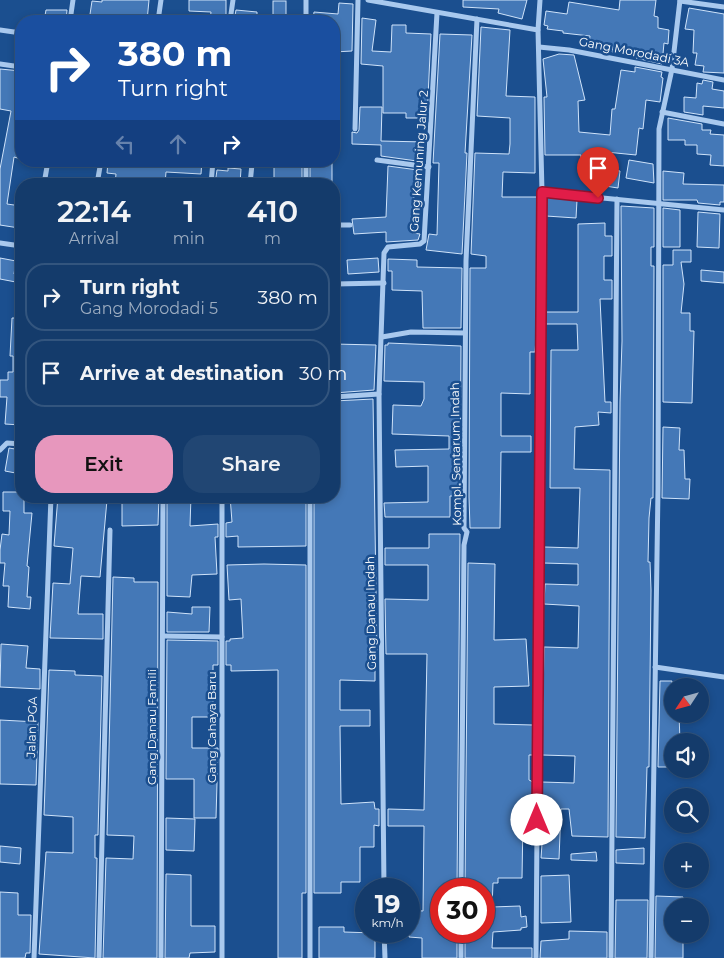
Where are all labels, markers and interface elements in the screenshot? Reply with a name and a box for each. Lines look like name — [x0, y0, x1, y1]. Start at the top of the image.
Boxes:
text: 380 m — [118, 32, 232, 75]
street label: Gang Morodadi 3A — [578, 33, 691, 70]
icon: right — [35, 35, 100, 100]
text: Turn right — [118, 75, 228, 102]
street label: Gang Kemuning Jalur 2 — [406, 89, 431, 232]
icon: left — [111, 130, 139, 158]
icon: ahead — [164, 130, 192, 158]
icon: right — [217, 130, 245, 158]
pin — [577, 147, 619, 198]
icon: arrive — [584, 154, 612, 182]
text: 22:14 — [57, 193, 131, 230]
text: 1 — [183, 193, 195, 230]
text: 410 — [247, 193, 298, 230]
text: Arrival — [69, 229, 119, 248]
text: min — [173, 229, 205, 248]
text: m — [264, 229, 281, 248]
text: Turn right — [80, 276, 180, 299]
icon: right — [37, 283, 65, 311]
text: 380 m — [257, 286, 318, 309]
text: Gang Morodadi 5 — [80, 299, 218, 318]
icon: arrive — [37, 359, 65, 387]
text: Arrive at destination — [80, 362, 284, 385]
text: 30 m — [299, 362, 347, 385]
street label: Kompl. Sentarum Indah — [447, 382, 464, 526]
button: Exit — [35, 435, 173, 493]
button: Share — [183, 435, 320, 493]
street label: Gang Danau Indah — [362, 556, 379, 670]
street label: Gang Danau Famili — [144, 669, 159, 785]
street label: Gang Cahaya Baru — [204, 671, 219, 783]
north arrow — [664, 678, 709, 722]
map controls — [664, 678, 709, 943]
street label: Jalan PGA — [23, 696, 40, 759]
button: sound — [664, 733, 709, 778]
button: search — [664, 788, 709, 833]
position arrow — [510, 793, 562, 845]
button: + — [664, 843, 709, 888]
speed limit sign: 30 — [430, 878, 495, 943]
text: 19 — [375, 889, 400, 919]
button: − — [664, 898, 709, 943]
text: km/h — [371, 915, 404, 930]

